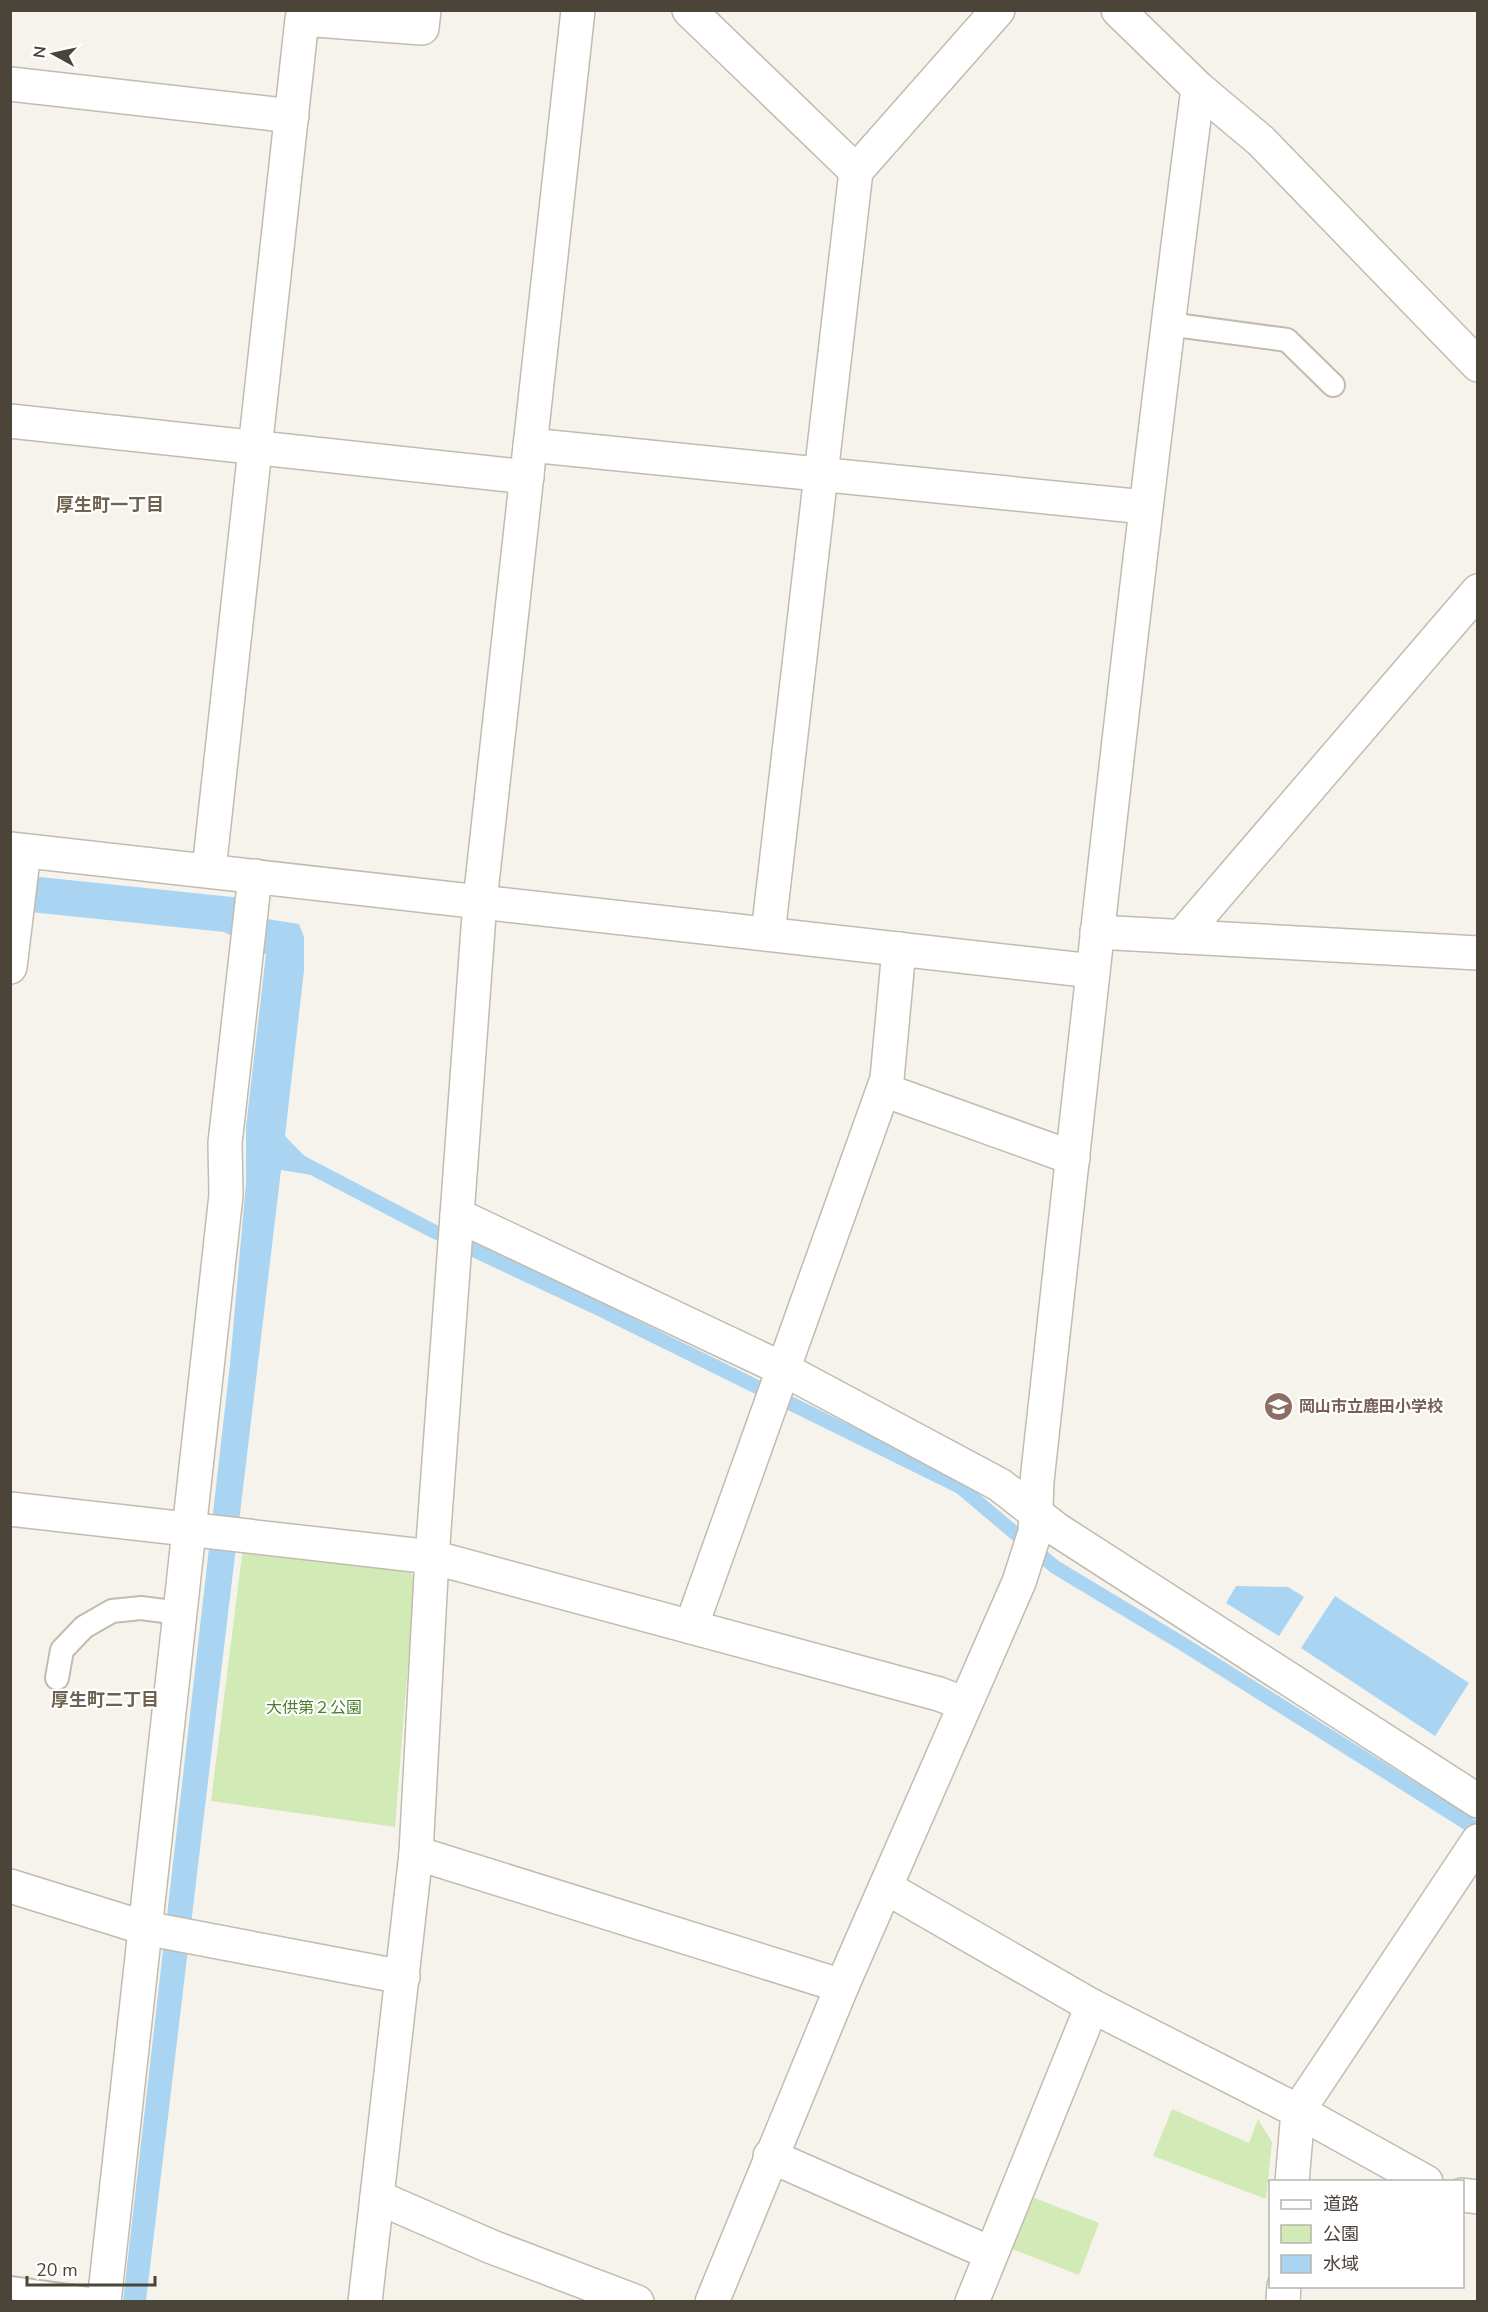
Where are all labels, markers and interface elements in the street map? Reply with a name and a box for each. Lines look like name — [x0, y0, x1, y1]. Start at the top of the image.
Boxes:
north arrow — [24, 24, 84, 84]
text: N — [28, 45, 52, 60]
district label: 厚生町一丁目 — [56, 493, 164, 517]
school or university icon: 岡山市立鹿田小学校 — [1262, 1391, 1294, 1423]
place label: 岡山市立鹿田小学校 — [1299, 1396, 1443, 1418]
district label: 厚生町二丁目 — [51, 1688, 159, 1712]
park label: 大供第２公園 — [266, 1697, 362, 1719]
legend — [1269, 2180, 1464, 2288]
text: 道路 — [1323, 2192, 1359, 2216]
text: 公園 — [1323, 2222, 1359, 2246]
scale bar — [27, 2249, 154, 2287]
text: 水域 — [1323, 2252, 1359, 2276]
text: 20 m — [36, 2258, 78, 2282]

